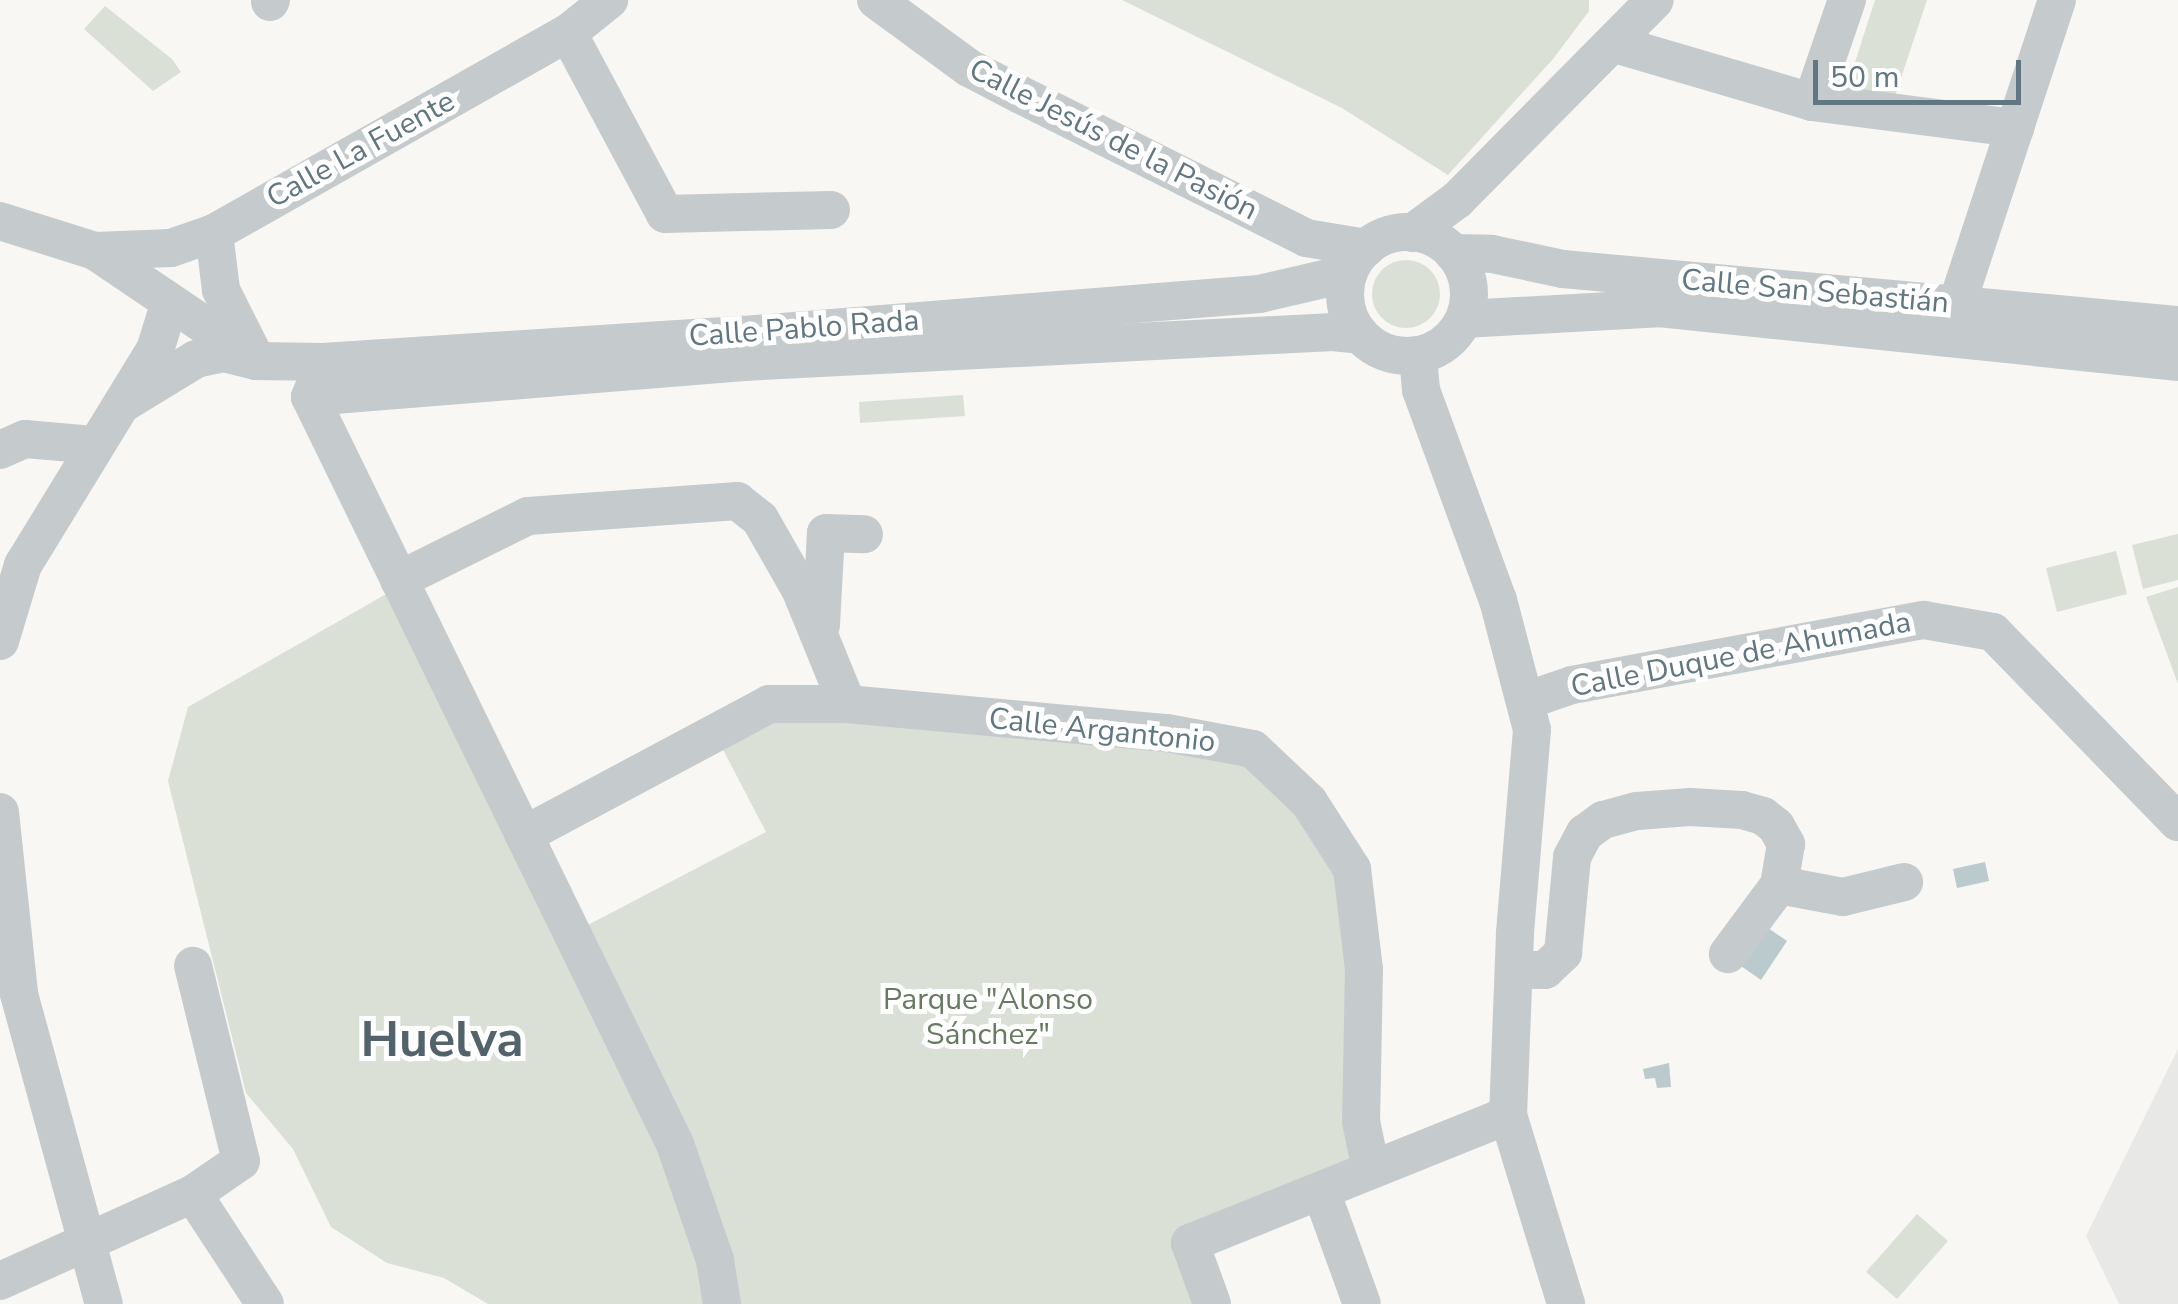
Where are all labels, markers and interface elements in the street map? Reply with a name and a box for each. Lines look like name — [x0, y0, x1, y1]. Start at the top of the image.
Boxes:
scale bar — [1818, 40, 2026, 102]
street label: Calle Jesús de la Pasión — [963, 52, 1263, 228]
text: 50 m — [1830, 57, 1899, 98]
street label: Calle La Fuente — [261, 84, 461, 216]
street label: Calle San Sebastián — [1680, 262, 1950, 322]
street label: Calle Pablo Rada — [688, 303, 920, 355]
street label: Calle Duque de Ahumada — [1568, 604, 1914, 706]
street label: Calle Argantonio — [987, 701, 1217, 761]
park label: Parque "Alonso Sánchez" — [883, 982, 1093, 1052]
district label: Huelva — [360, 1010, 524, 1070]

